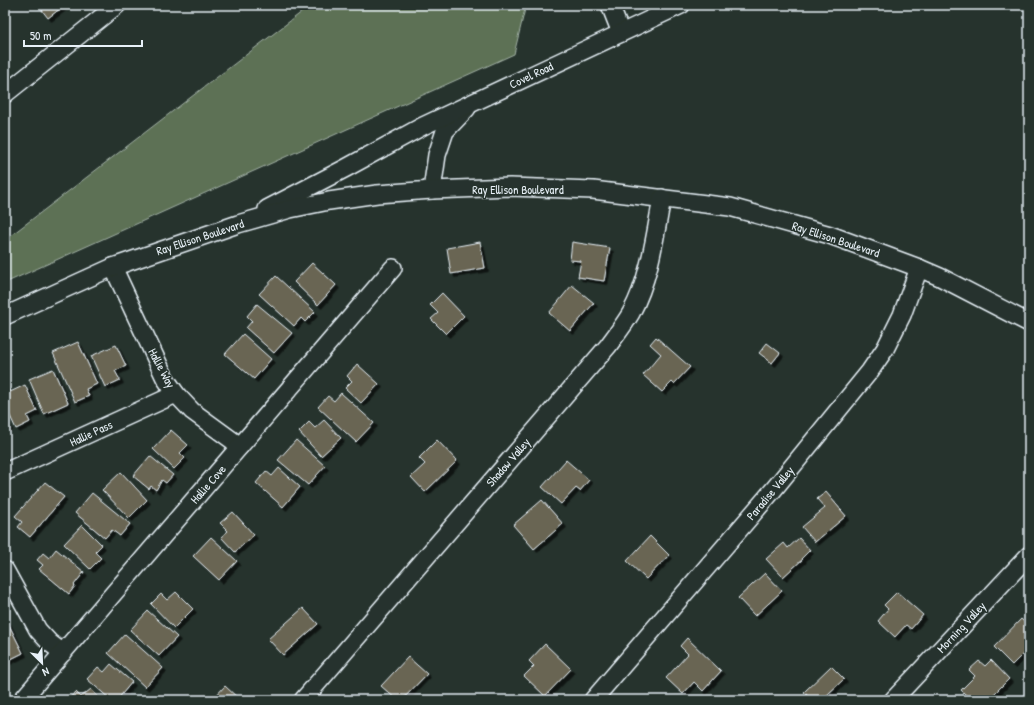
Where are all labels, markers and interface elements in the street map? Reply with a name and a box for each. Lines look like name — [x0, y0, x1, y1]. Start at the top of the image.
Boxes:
scale bar — [24, 22, 142, 48]
text: 50 m — [30, 27, 51, 44]
street label: Covel Road — [506, 57, 556, 93]
street label: Ray Ellison Boulevard — [472, 181, 564, 198]
street label: Ray Ellison Boulevard — [154, 215, 246, 259]
street label: Ray Ellison Boulevard — [790, 217, 882, 261]
street label: Hallie Way — [144, 345, 180, 391]
street label: Hallie Pass — [67, 416, 116, 450]
street label: Shadow Valley — [482, 434, 534, 490]
street label: Hallie Cove — [186, 461, 230, 507]
street label: Paradise Valley — [742, 462, 798, 524]
street label: Morning Valley — [933, 598, 989, 656]
north arrow — [22, 643, 62, 683]
text: N — [40, 665, 52, 680]

